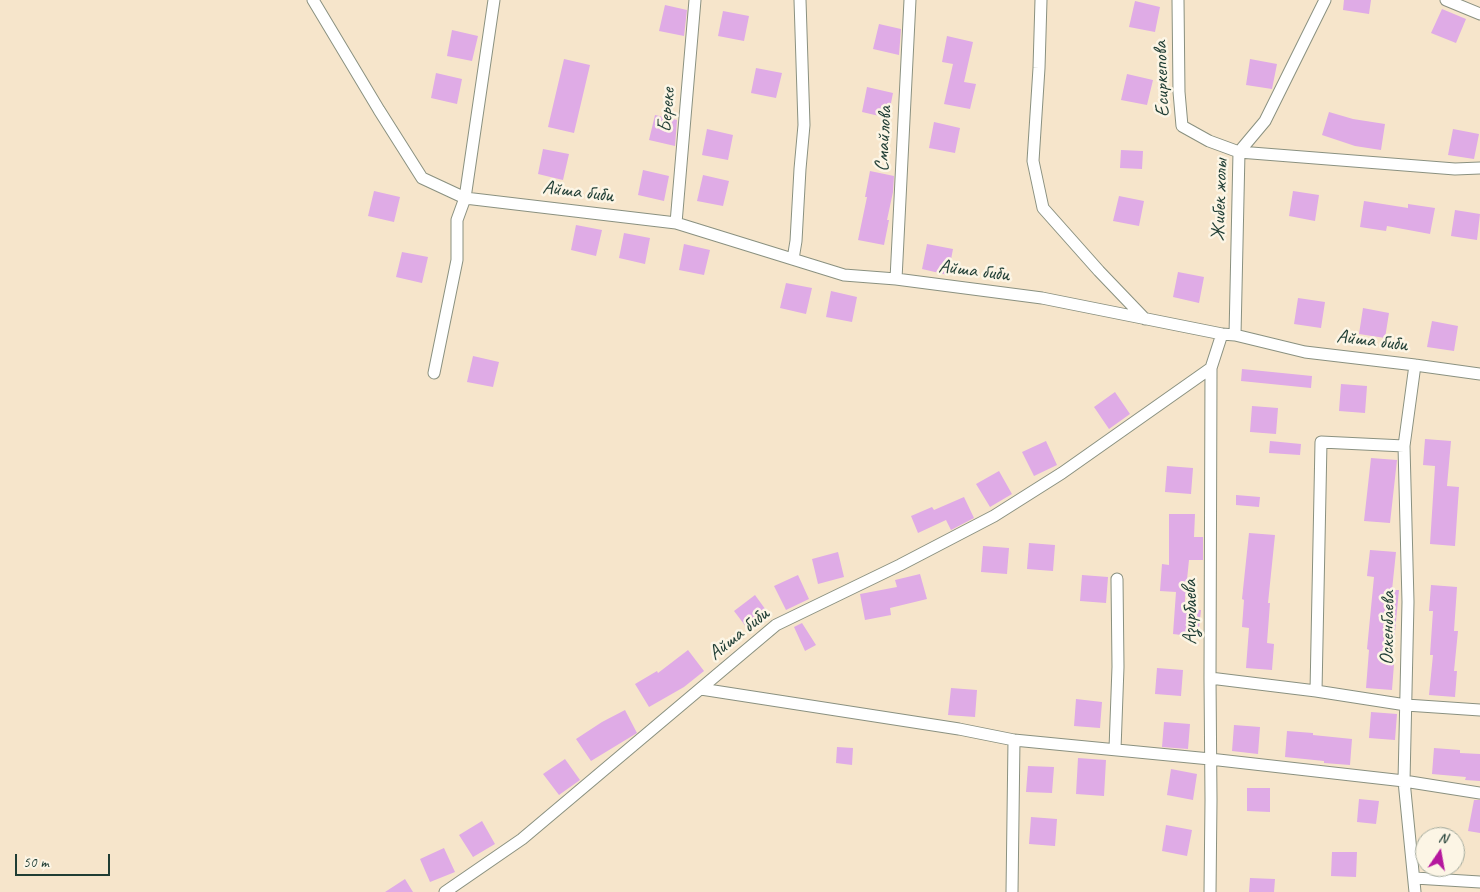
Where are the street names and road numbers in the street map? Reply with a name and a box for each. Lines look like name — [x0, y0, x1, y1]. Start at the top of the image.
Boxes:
street label: Есиркепова — [1149, 41, 1175, 117]
street label: Береке — [653, 87, 681, 133]
street label: Смайлова — [870, 106, 898, 172]
street label: Жибек жолы — [1207, 158, 1233, 242]
street label: Айша биби — [541, 176, 615, 208]
street label: Айша биби — [937, 255, 1011, 287]
street label: Айша биби — [1335, 325, 1409, 357]
street label: Азирбаева — [1179, 579, 1203, 645]
street label: Оскенбаева — [1375, 591, 1401, 665]
street label: Айша биби — [704, 602, 774, 666]

